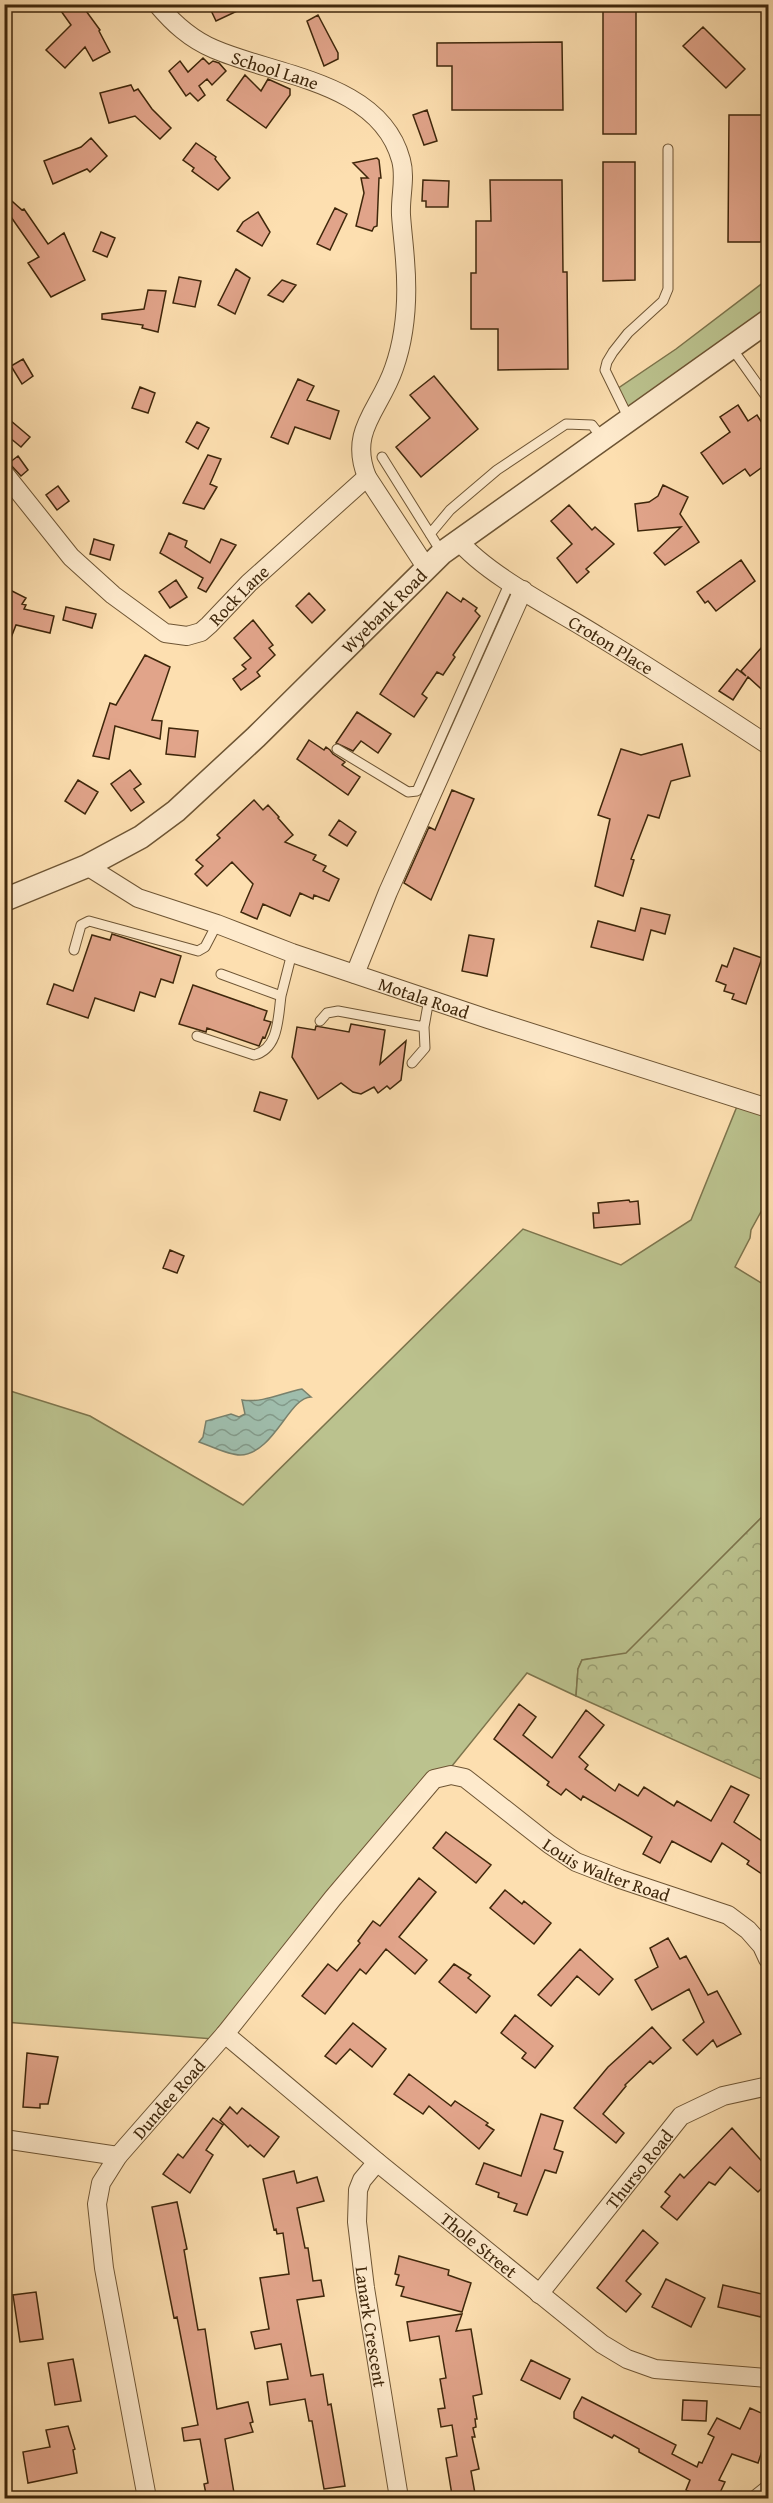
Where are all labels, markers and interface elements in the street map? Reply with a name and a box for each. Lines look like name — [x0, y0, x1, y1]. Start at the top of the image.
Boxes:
street label: School Lane — [228, 43, 323, 96]
street label: Rock Lane — [202, 558, 275, 631]
street label: Wyebank Road — [335, 562, 433, 659]
street label: Croton Place — [564, 608, 659, 681]
street label: Motala Road — [375, 970, 473, 1025]
street label: Louis Walter Road — [538, 1830, 674, 1908]
street label: Dundee Road — [126, 2052, 211, 2145]
street label: Thurso Road — [598, 2123, 679, 2215]
street label: Thole Street — [435, 2205, 524, 2285]
street label: Lanark Crescent — [349, 2265, 394, 2390]

